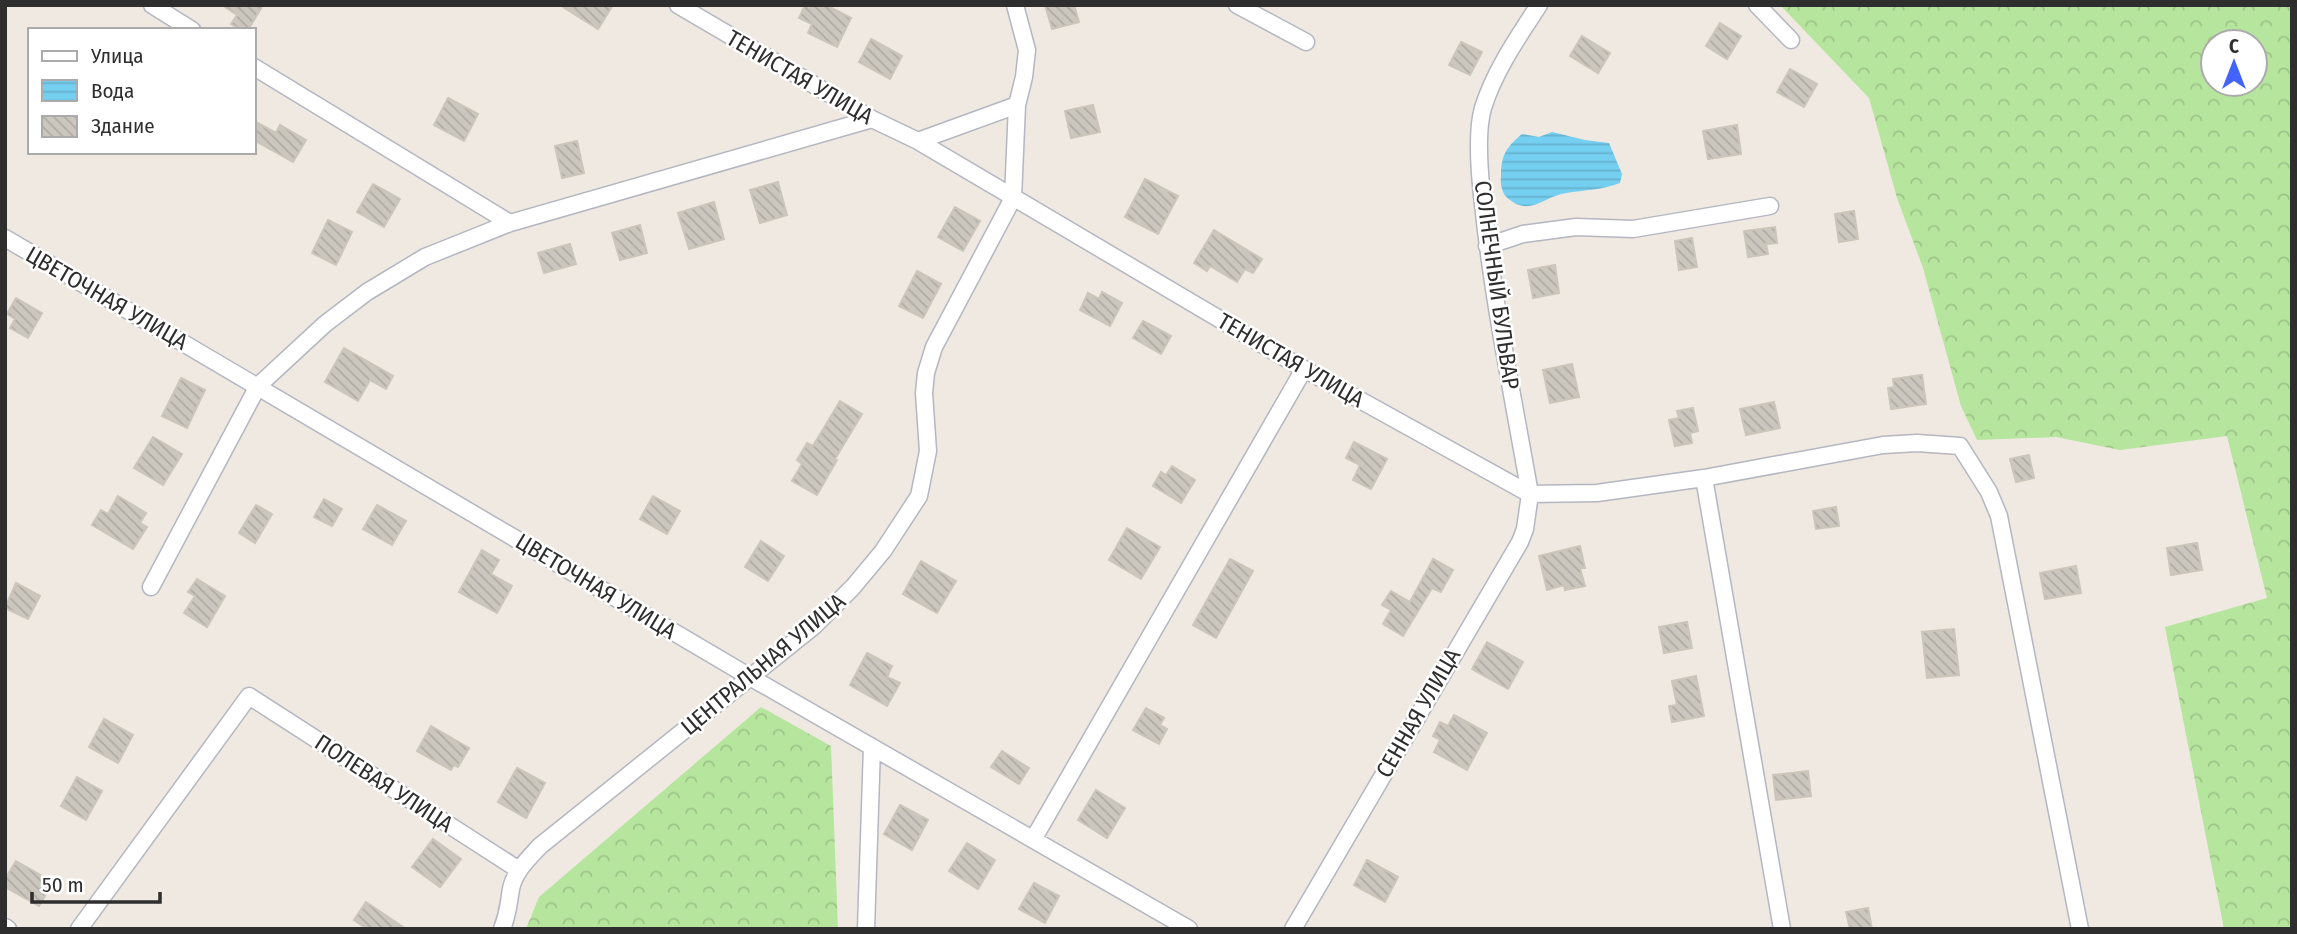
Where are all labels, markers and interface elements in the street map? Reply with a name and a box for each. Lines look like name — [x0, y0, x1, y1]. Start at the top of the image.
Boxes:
street label: ТЕНИСТАЯ УЛИЦА — [722, 24, 878, 130]
legend — [28, 28, 256, 154]
north arrow — [2199, 28, 2269, 98]
text: С — [2229, 35, 2239, 58]
text: Улица — [90, 43, 144, 69]
text: Вода — [91, 78, 134, 104]
text: Здание — [91, 113, 155, 139]
street label: СОЛНЕЧНЫЙ БУЛЬВАР — [1468, 179, 1526, 391]
street label: ЦВЕТОЧНАЯ УЛИЦА — [21, 240, 193, 356]
street label: ТЕНИСТАЯ УЛИЦА — [1213, 307, 1369, 413]
street label: ЦВЕТОЧНАЯ УЛИЦА — [511, 527, 681, 645]
street label: ЦЕНТРАЛЬНАЯ УЛИЦА — [675, 587, 851, 741]
street label: СЕННАЯ УЛИЦА — [1370, 643, 1466, 783]
street label: ПОЛЕВАЯ УЛИЦА — [310, 728, 458, 838]
scale bar — [32, 860, 159, 904]
text: 50 m — [42, 872, 84, 898]

